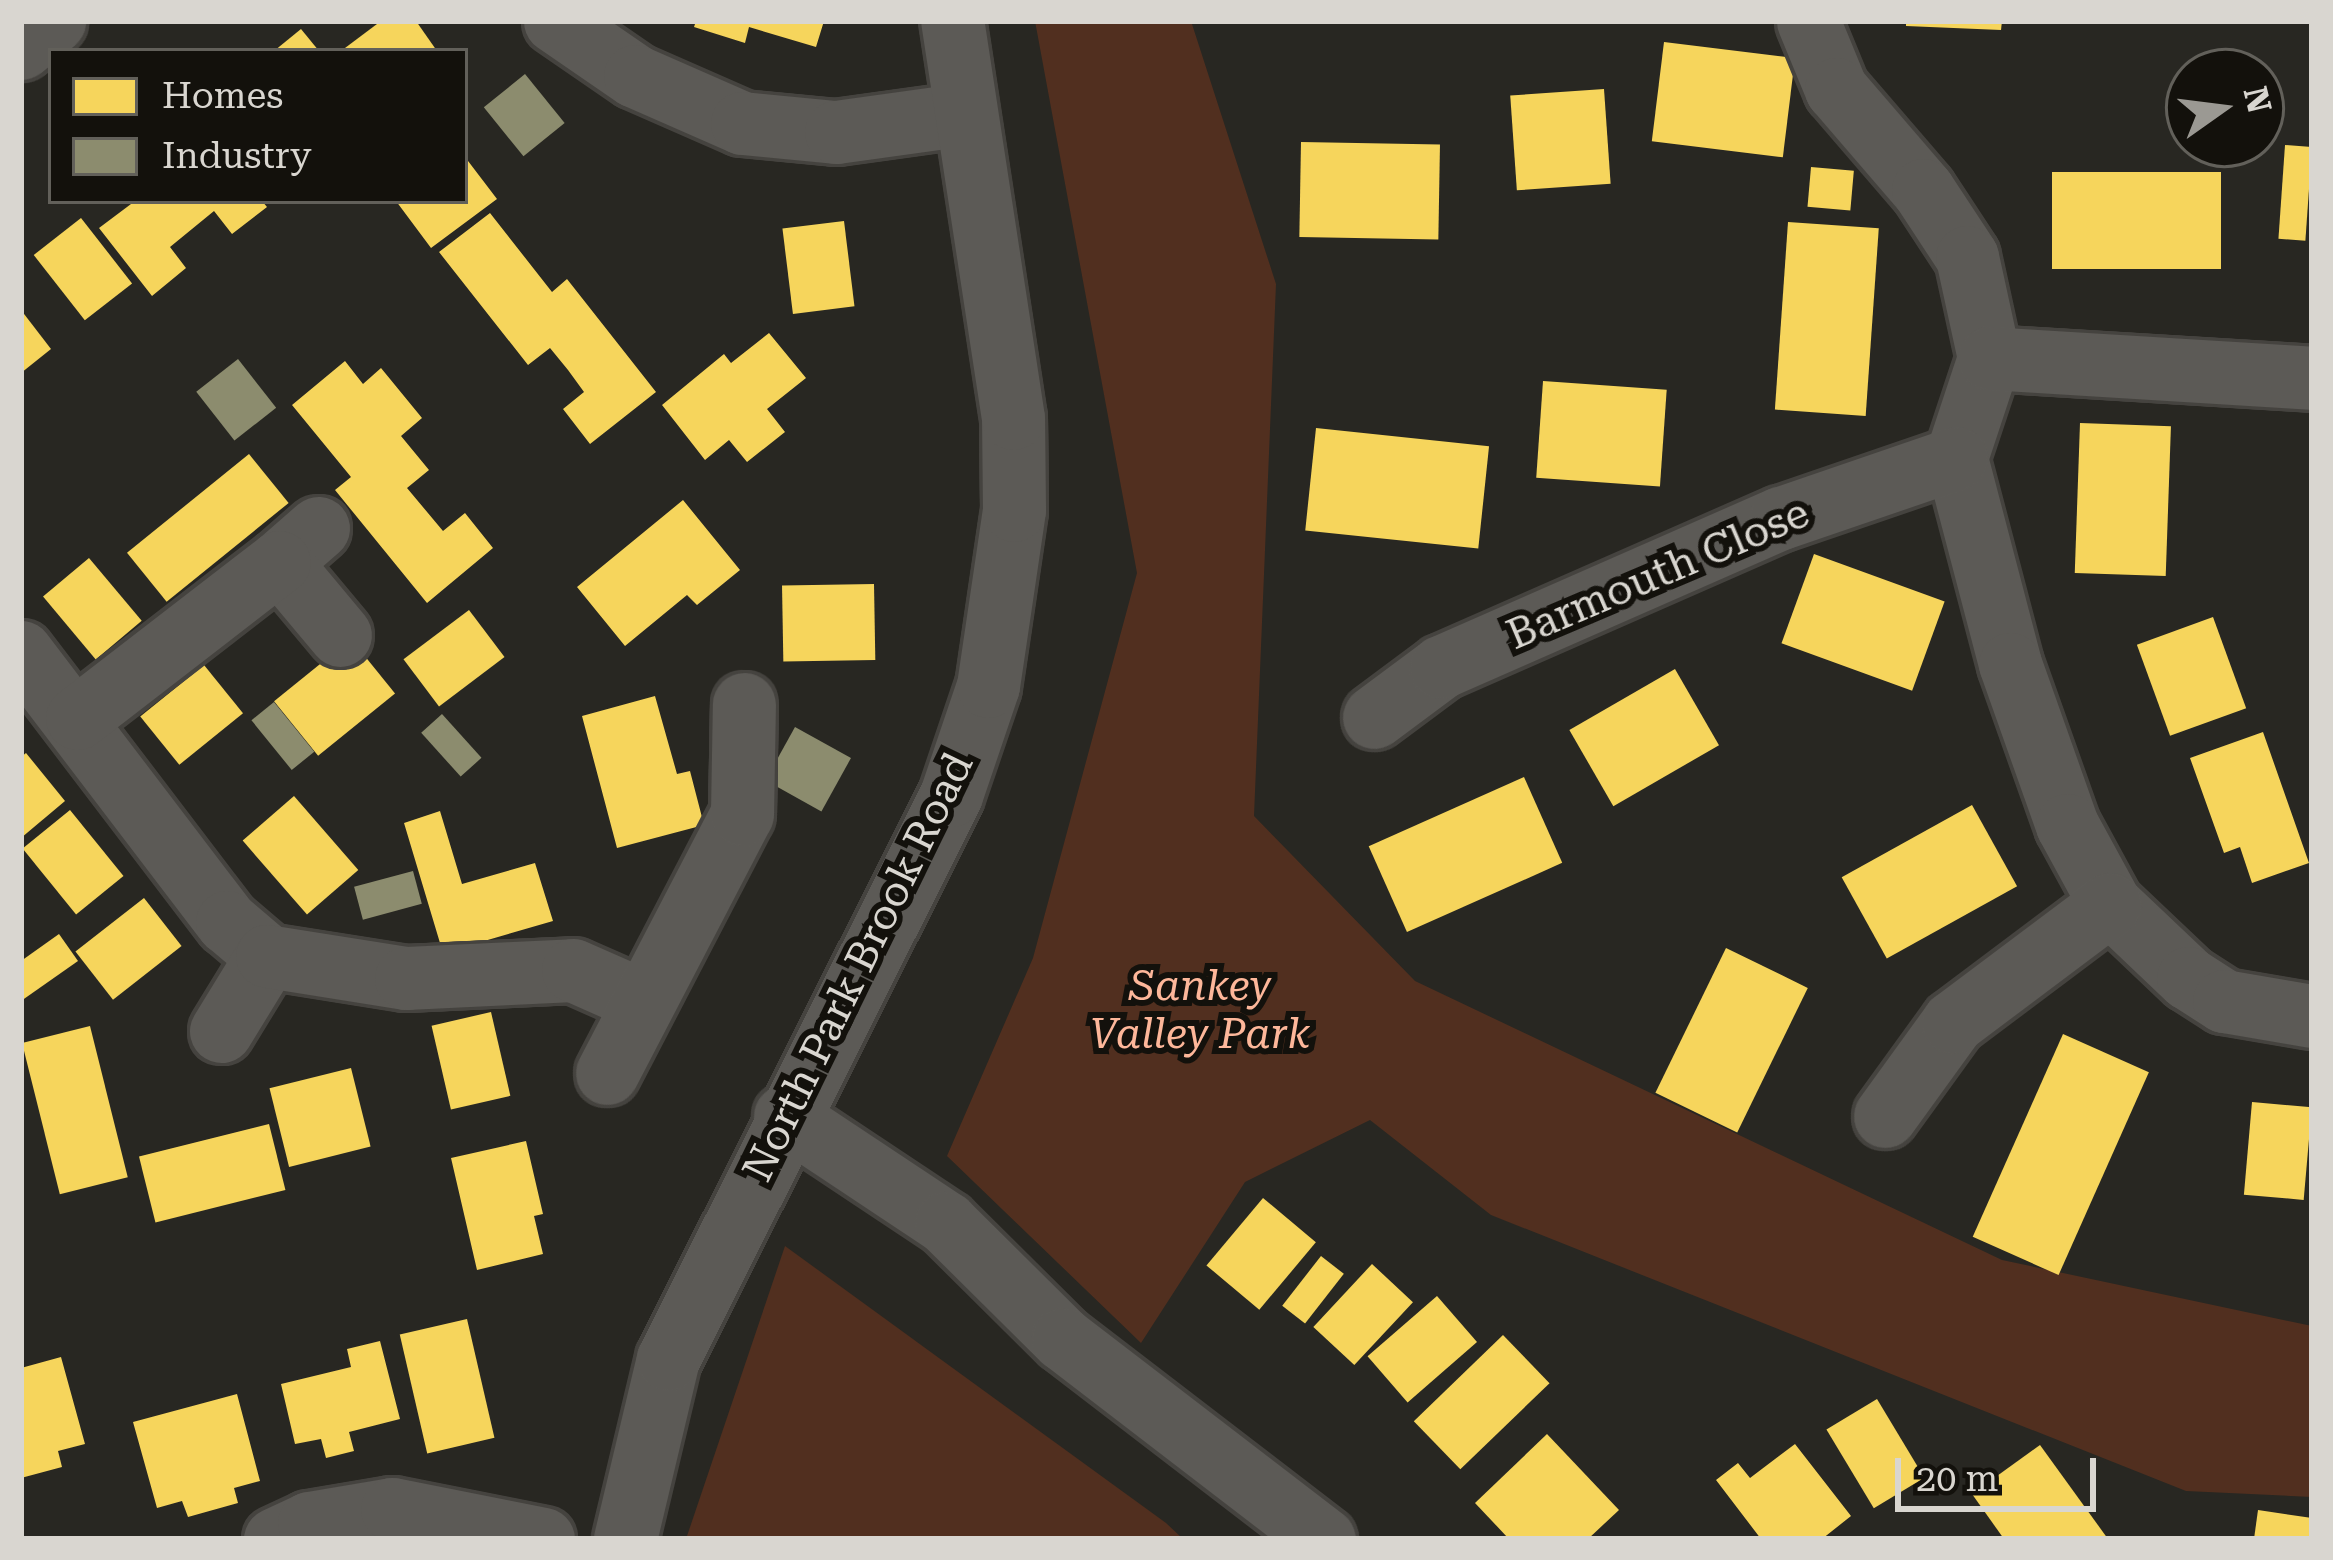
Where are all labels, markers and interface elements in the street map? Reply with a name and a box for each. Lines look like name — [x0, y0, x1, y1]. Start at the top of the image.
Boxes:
legend — [48, 48, 468, 204]
north arrow — [2165, 48, 2285, 168]
text: Homes — [162, 75, 283, 117]
text: N — [2236, 83, 2279, 117]
text: Industry — [162, 135, 312, 177]
street label: Barmouth Close — [1499, 488, 1817, 660]
street label: North Park Brook Road — [732, 745, 984, 1189]
park label: Sankey Valley Park — [1090, 961, 1310, 1060]
scale bar — [1901, 1434, 2102, 1508]
text: 20 m — [1916, 1458, 1998, 1500]

